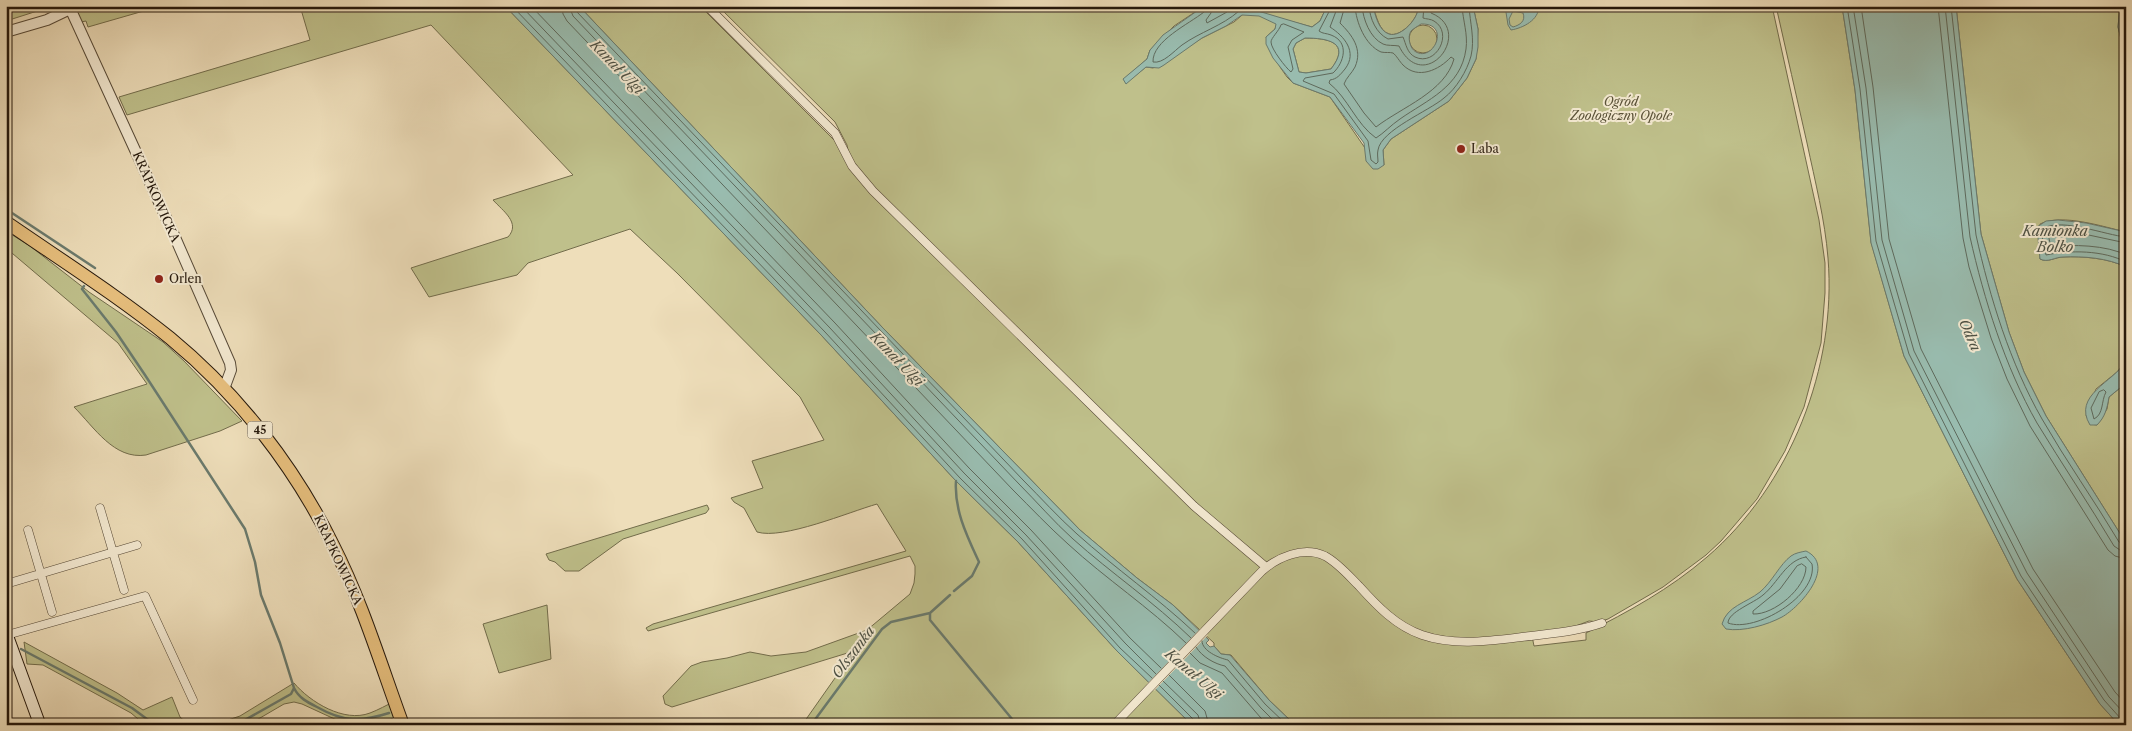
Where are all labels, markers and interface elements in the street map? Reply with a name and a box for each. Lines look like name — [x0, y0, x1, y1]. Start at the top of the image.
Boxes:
water label: Kanał Ulgi — [586, 35, 649, 99]
park label: Ogród Zoologiczny Opole — [1569, 94, 1673, 123]
place label: Laba — [1471, 141, 1499, 156]
marker: Laba — [1455, 143, 1467, 155]
street label: KRAPKOWICKA — [130, 149, 184, 246]
water label: Kamionka Bolko — [2021, 222, 2088, 256]
place label: Orlen — [169, 271, 202, 286]
marker: Orlen — [153, 273, 165, 285]
water label: Odra — [1955, 316, 1985, 354]
water label: Kanał Ulgi — [866, 327, 929, 391]
road number: 45 — [248, 422, 272, 438]
street label: KRAPKOWICKA — [311, 512, 366, 608]
water label: Olszanka — [828, 622, 879, 682]
water label: Kanał Ulgi — [1161, 644, 1228, 704]

